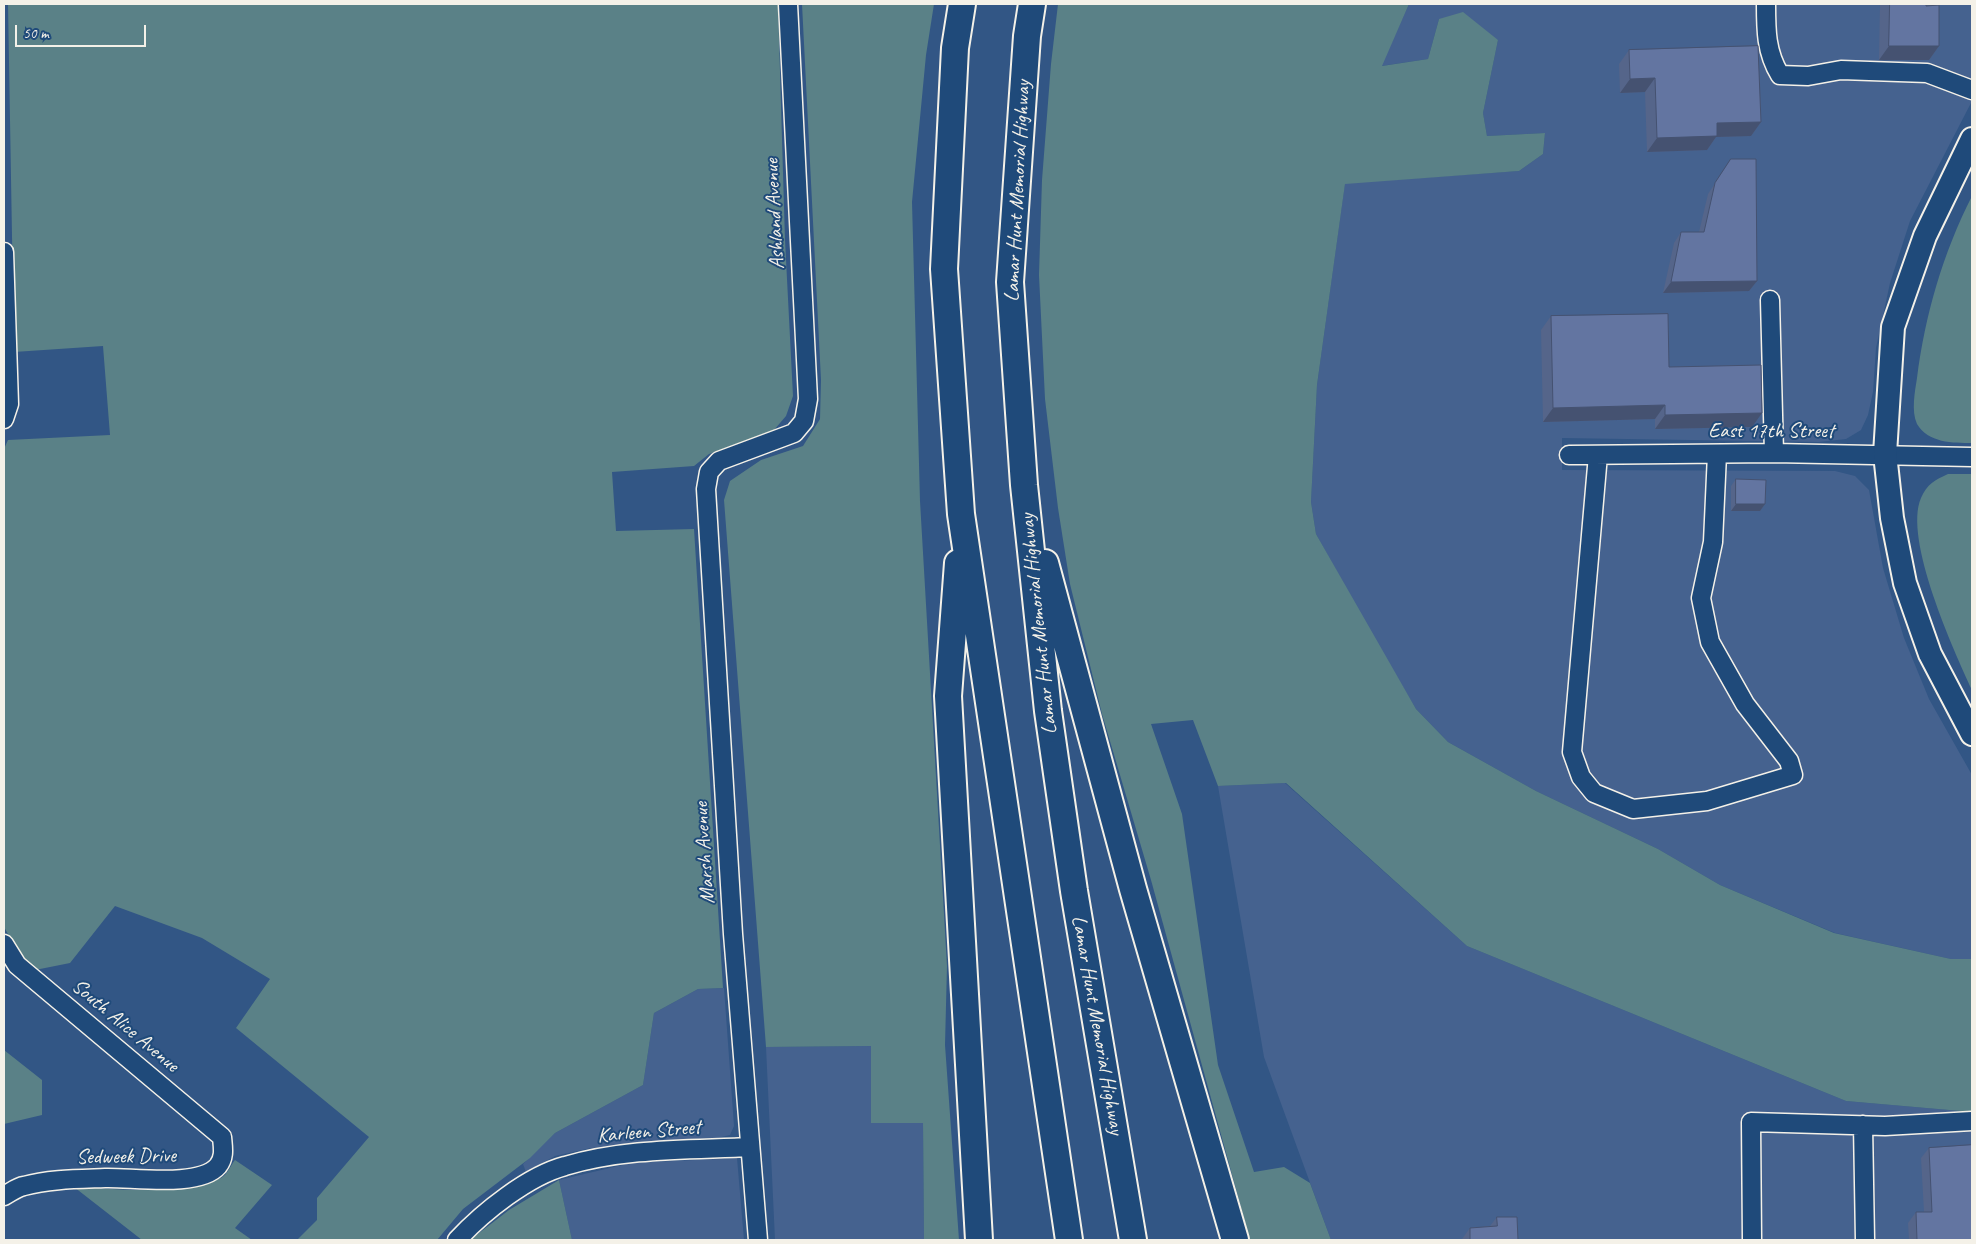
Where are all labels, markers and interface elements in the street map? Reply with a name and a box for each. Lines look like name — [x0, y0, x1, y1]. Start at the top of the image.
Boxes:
scale bar — [18, 15, 149, 47]
text: 50 m — [23, 24, 49, 43]
street label: Lamar Hunt Memorial Highway — [1000, 80, 1036, 302]
street label: Ashland Avenue — [760, 158, 790, 270]
street label: East 17th Street — [1708, 418, 1834, 444]
street label: Lamar Hunt Memorial Highway — [1015, 512, 1063, 736]
street label: Marsh Avenue — [689, 801, 721, 905]
street label: Lamar Hunt Memorial Highway — [1065, 914, 1129, 1136]
street label: South Alice Avenue — [66, 974, 184, 1078]
street label: Karleen Street — [596, 1115, 702, 1149]
street label: Sedweek Drive — [76, 1144, 176, 1170]

